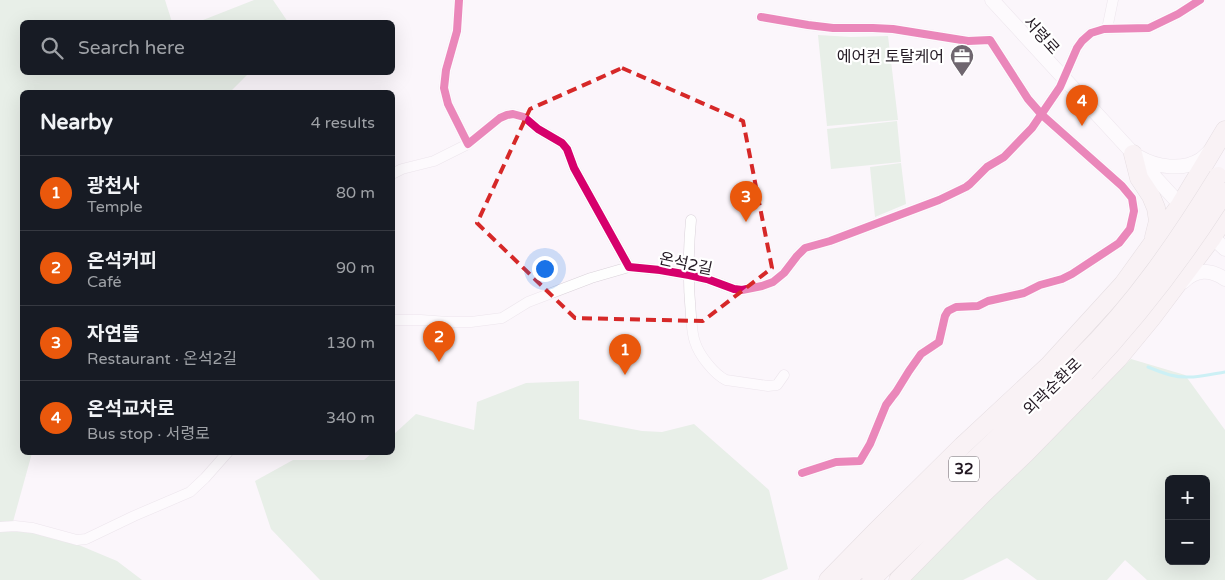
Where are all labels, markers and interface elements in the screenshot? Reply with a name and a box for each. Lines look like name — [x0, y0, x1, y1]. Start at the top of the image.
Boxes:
street label: 서령로 — [1019, 13, 1064, 59]
search box — [20, 20, 395, 75]
icon: search — [38, 34, 66, 62]
text: Search here — [78, 37, 185, 59]
office icon: 에어컨 토탈케어 — [949, 43, 975, 77]
place label: 에어컨 토탈케어 — [837, 47, 944, 67]
pin: 4 — [1066, 85, 1098, 126]
text: Nearby — [40, 110, 113, 135]
text: 4 results — [311, 113, 375, 133]
text: 광천사 — [87, 175, 139, 197]
pin: 3 — [730, 181, 762, 222]
text: 1 — [51, 183, 61, 203]
text: 80 m — [336, 183, 375, 203]
text: Temple — [87, 197, 143, 217]
street label: 온석2길 — [657, 249, 714, 279]
text: 온석커피 — [87, 250, 157, 272]
your location — [532, 256, 558, 282]
text: 2 — [51, 258, 61, 278]
text: 90 m — [336, 258, 375, 278]
text: Café — [87, 272, 122, 292]
pin: 2 — [423, 321, 455, 362]
text: 자연뜰 — [87, 323, 139, 345]
text: 3 — [51, 333, 61, 353]
text: 130 m — [326, 333, 375, 353]
pin: 1 — [609, 334, 641, 375]
text: Restaurant · 온석2길 — [87, 349, 237, 369]
street label: 외곽순환로 — [1019, 354, 1086, 419]
text: 온석교차로 — [87, 398, 174, 420]
text: 4 — [51, 408, 61, 428]
text: 340 m — [326, 408, 375, 428]
text: Bus stop · 서령로 — [87, 424, 210, 444]
road number: 32 — [949, 456, 979, 482]
map controls — [1165, 475, 1210, 565]
button: + — [1165, 475, 1210, 520]
button: − — [1165, 520, 1210, 565]

